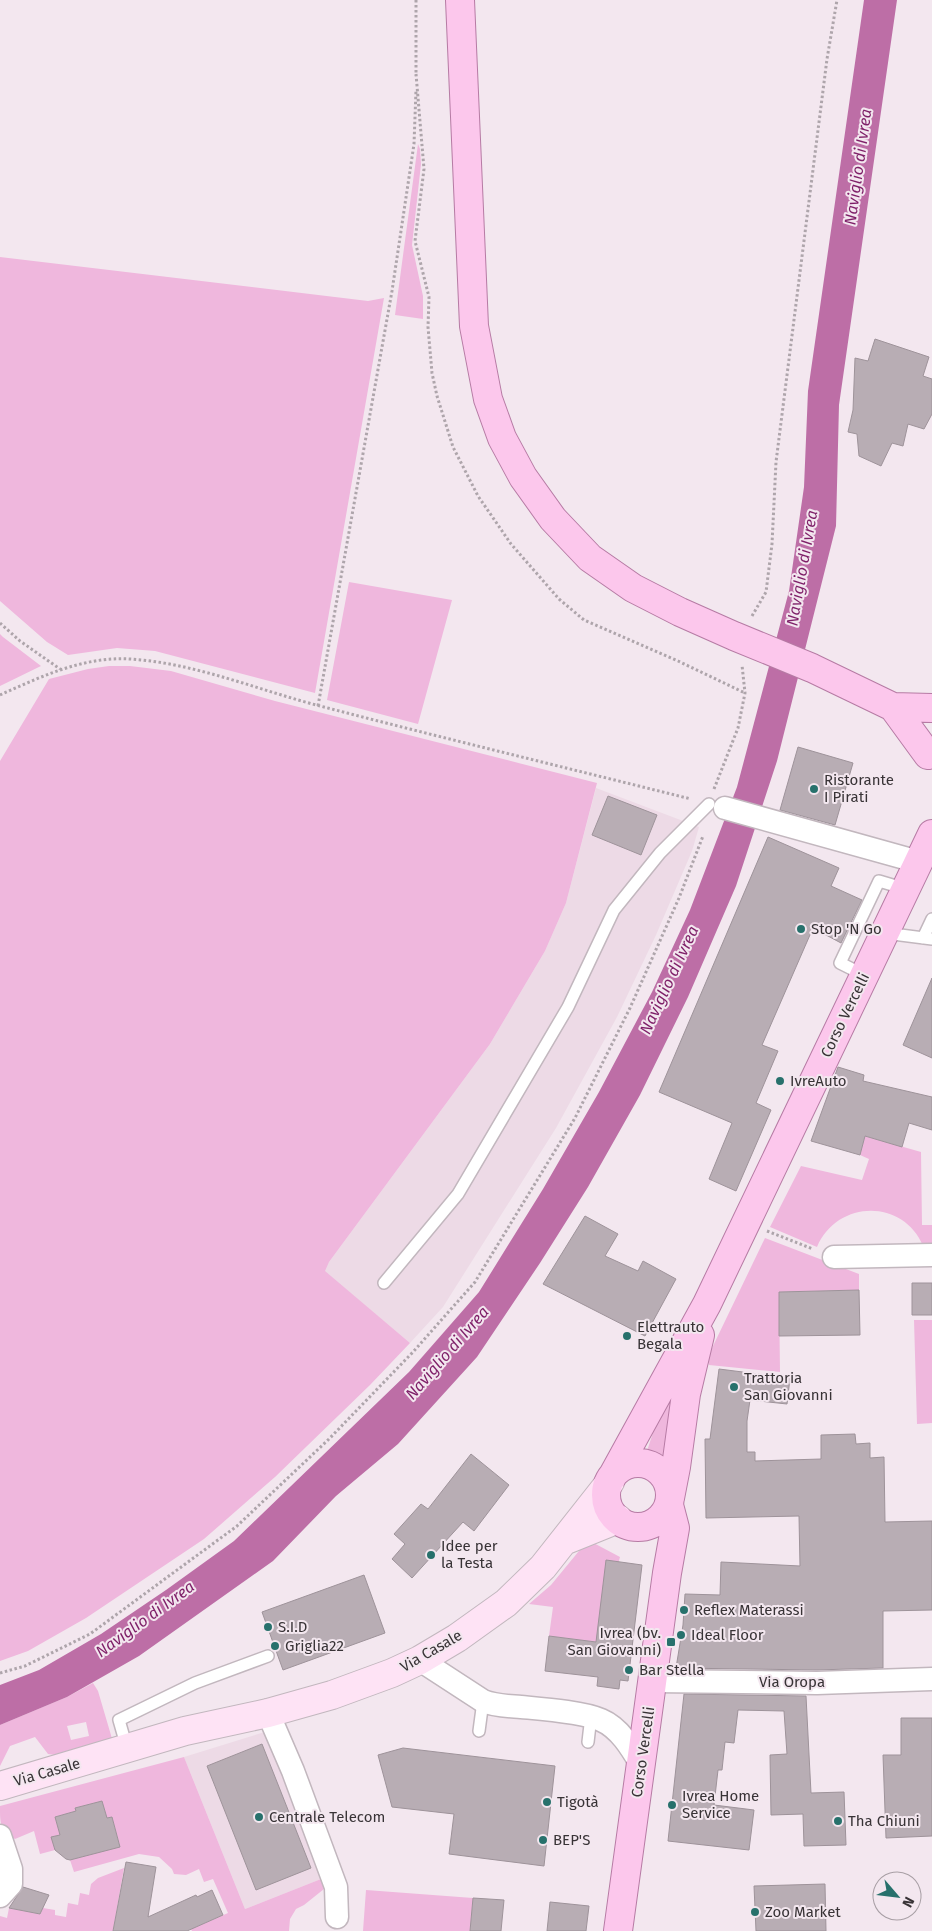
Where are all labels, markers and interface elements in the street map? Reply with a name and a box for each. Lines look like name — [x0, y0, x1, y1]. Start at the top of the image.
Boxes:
water label: Naviglio di Ivrea — [840, 108, 876, 226]
water label: Naviglio di Ivrea — [782, 509, 822, 627]
place label: Ristorante I Pirati — [824, 771, 894, 806]
marker: Ristorante I Pirati — [808, 783, 820, 795]
place label: Stop 'N Go — [811, 920, 882, 938]
water label: Naviglio di Ivrea — [636, 923, 702, 1037]
marker: Stop 'N Go — [795, 923, 807, 935]
street label: Corso Vercelli — [817, 970, 873, 1060]
place label: IvreAuto — [790, 1072, 847, 1090]
marker: IvreAuto — [774, 1075, 786, 1087]
water label: Naviglio di Ivrea — [401, 1303, 493, 1403]
place label: Elettrauto Begala — [637, 1318, 704, 1353]
marker: Elettrauto Begala — [621, 1330, 633, 1342]
place label: Trattoria San Giovanni — [744, 1369, 833, 1404]
marker: Trattoria San Giovanni — [728, 1381, 740, 1393]
place label: Idee per la Testa — [441, 1537, 498, 1572]
marker: Idee per la Testa — [425, 1549, 437, 1561]
water label: Naviglio di Ivrea — [92, 1577, 198, 1661]
place label: Reflex Materassi — [694, 1601, 804, 1619]
marker: Reflex Materassi — [678, 1604, 690, 1616]
place label: S.I.D — [278, 1618, 307, 1636]
marker: S.I.D — [262, 1621, 274, 1633]
place label: Ivrea (bv. San Giovanni) — [568, 1624, 661, 1659]
street label: Via Casale — [397, 1626, 465, 1676]
place label: Ideal Floor — [691, 1626, 764, 1644]
marker: Ideal Floor — [675, 1629, 687, 1641]
marker: Ivrea (bv. San Giovanni) — [665, 1636, 677, 1648]
place label: Griglia22 — [285, 1637, 344, 1655]
marker: Griglia22 — [269, 1640, 281, 1652]
place label: Bar Stella — [639, 1661, 704, 1679]
marker: Bar Stella — [623, 1664, 635, 1676]
street label: Via Oropa — [759, 1673, 825, 1691]
street label: Corso Vercelli — [628, 1705, 658, 1799]
street label: Via Casale — [12, 1754, 82, 1790]
place label: Ivrea Home Service — [682, 1787, 759, 1822]
place label: Tigotà — [557, 1793, 599, 1811]
marker: Tigotà — [541, 1796, 553, 1808]
marker: Ivrea Home Service — [666, 1799, 678, 1811]
place label: Centrale Telecom — [269, 1808, 385, 1826]
marker: Centrale Telecom — [253, 1811, 265, 1823]
place label: Tha Chiuni — [848, 1812, 920, 1830]
marker: Tha Chiuni — [832, 1815, 844, 1827]
place label: BEP'S — [553, 1831, 590, 1849]
marker: BEP'S — [537, 1834, 549, 1846]
north arrow — [872, 1871, 922, 1921]
text: N — [898, 1894, 918, 1910]
place label: Zoo Market — [765, 1903, 841, 1921]
marker: Zoo Market — [749, 1906, 761, 1918]

